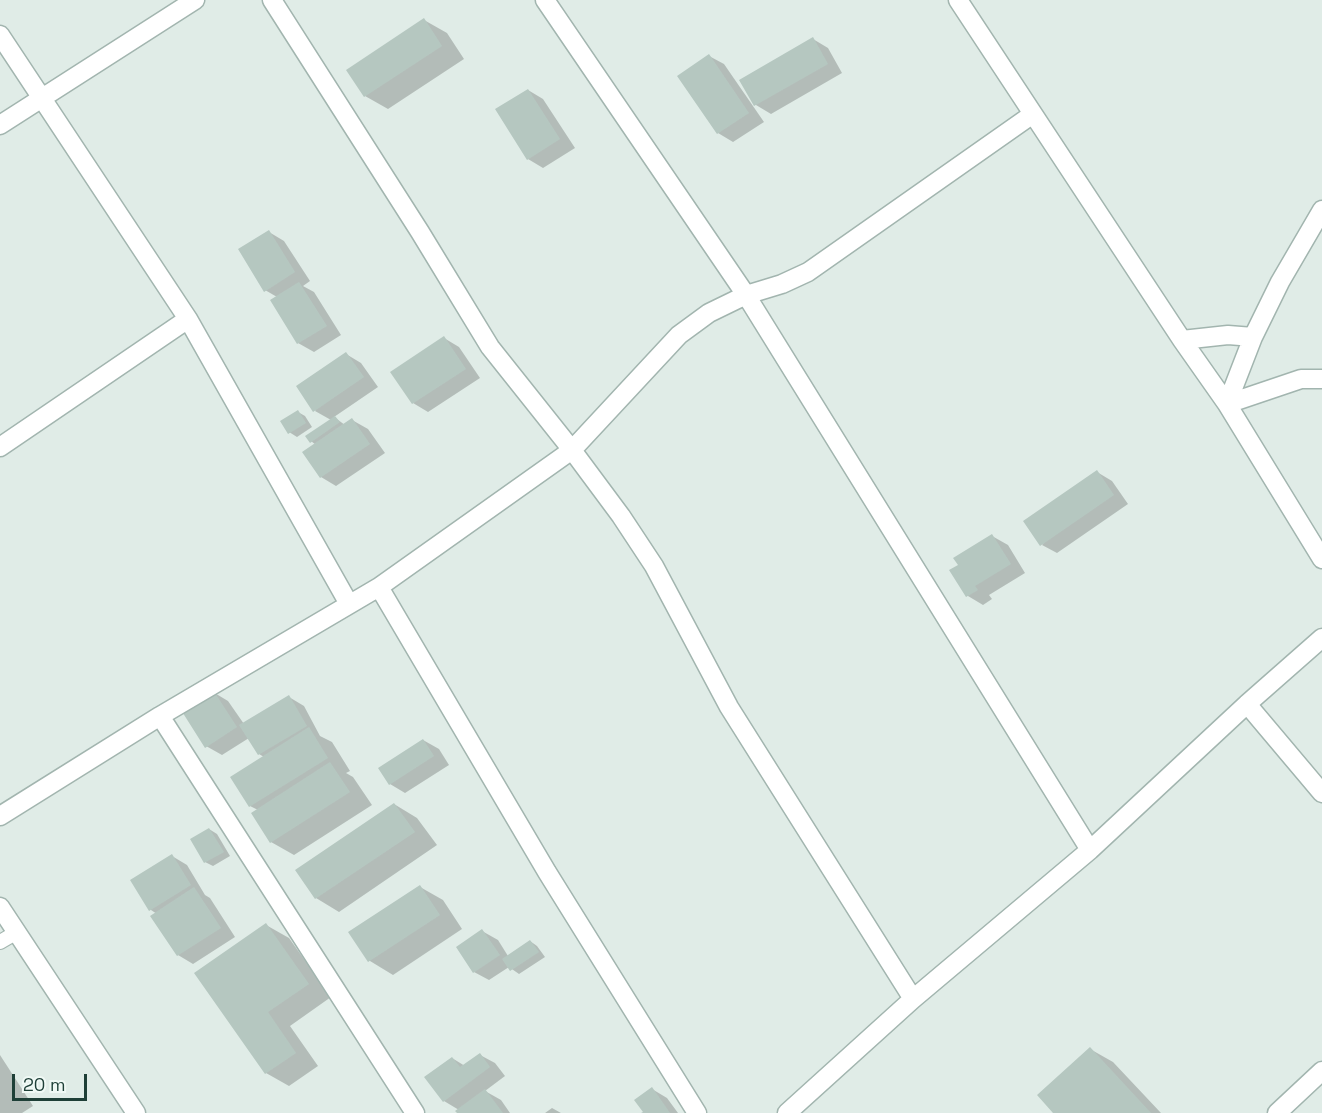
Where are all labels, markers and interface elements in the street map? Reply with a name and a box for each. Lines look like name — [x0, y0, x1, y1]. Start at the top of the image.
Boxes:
scale bar — [15, 1062, 90, 1100]
text: 20 m — [23, 1073, 66, 1096]

